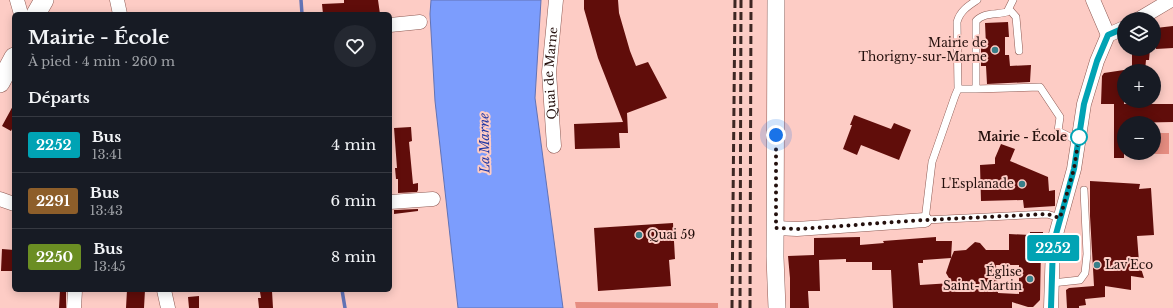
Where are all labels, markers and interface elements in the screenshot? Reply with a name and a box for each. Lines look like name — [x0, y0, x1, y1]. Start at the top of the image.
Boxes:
map controls — [1117, 12, 1161, 160]
button: layers — [1117, 12, 1161, 56]
button: heart — [334, 25, 376, 67]
text: Mairie - École — [28, 26, 169, 49]
street label: Quai de Marne — [541, 26, 560, 120]
place label: Mairie de Thorigny-sur-Marne — [858, 35, 987, 64]
marker: Mairie de Thorigny-sur-Marne — [990, 45, 1000, 55]
text: À pied · 4 min · 260 m — [28, 53, 175, 70]
button: + — [1117, 64, 1161, 108]
text: Départs — [28, 88, 90, 107]
water label: La Marne — [475, 113, 494, 174]
button: − — [1117, 116, 1161, 160]
your location — [766, 125, 786, 145]
text: Bus — [92, 127, 121, 146]
place label: Mairie - École — [978, 128, 1067, 144]
marker: Mairie - École — [1070, 128, 1088, 146]
text: 4 min — [331, 135, 376, 154]
text: 2252 — [36, 136, 72, 154]
text: 13:41 — [92, 146, 123, 163]
place label: L'Esplanade — [941, 176, 1014, 191]
marker: L'Esplanade — [1017, 179, 1027, 189]
text: Bus — [90, 183, 119, 202]
text: 6 min — [331, 191, 376, 210]
text: 2291 — [36, 192, 70, 210]
text: 13:43 — [90, 202, 123, 219]
place label: Quai 59 — [647, 227, 695, 242]
marker: Quai 59 — [634, 230, 644, 240]
line badge: 2252 — [1025, 235, 1081, 261]
text: Bus — [93, 239, 123, 258]
text: 2252 — [1035, 239, 1071, 257]
text: 8 min — [331, 247, 376, 266]
text: 2250 — [36, 248, 73, 266]
place label: Lav'Eco — [1105, 257, 1153, 272]
text: 13:45 — [93, 258, 126, 275]
marker: Lav'Eco — [1092, 260, 1102, 270]
place label: Église Saint-Martin — [943, 263, 1022, 293]
marker: Église Saint-Martin — [1025, 274, 1035, 284]

